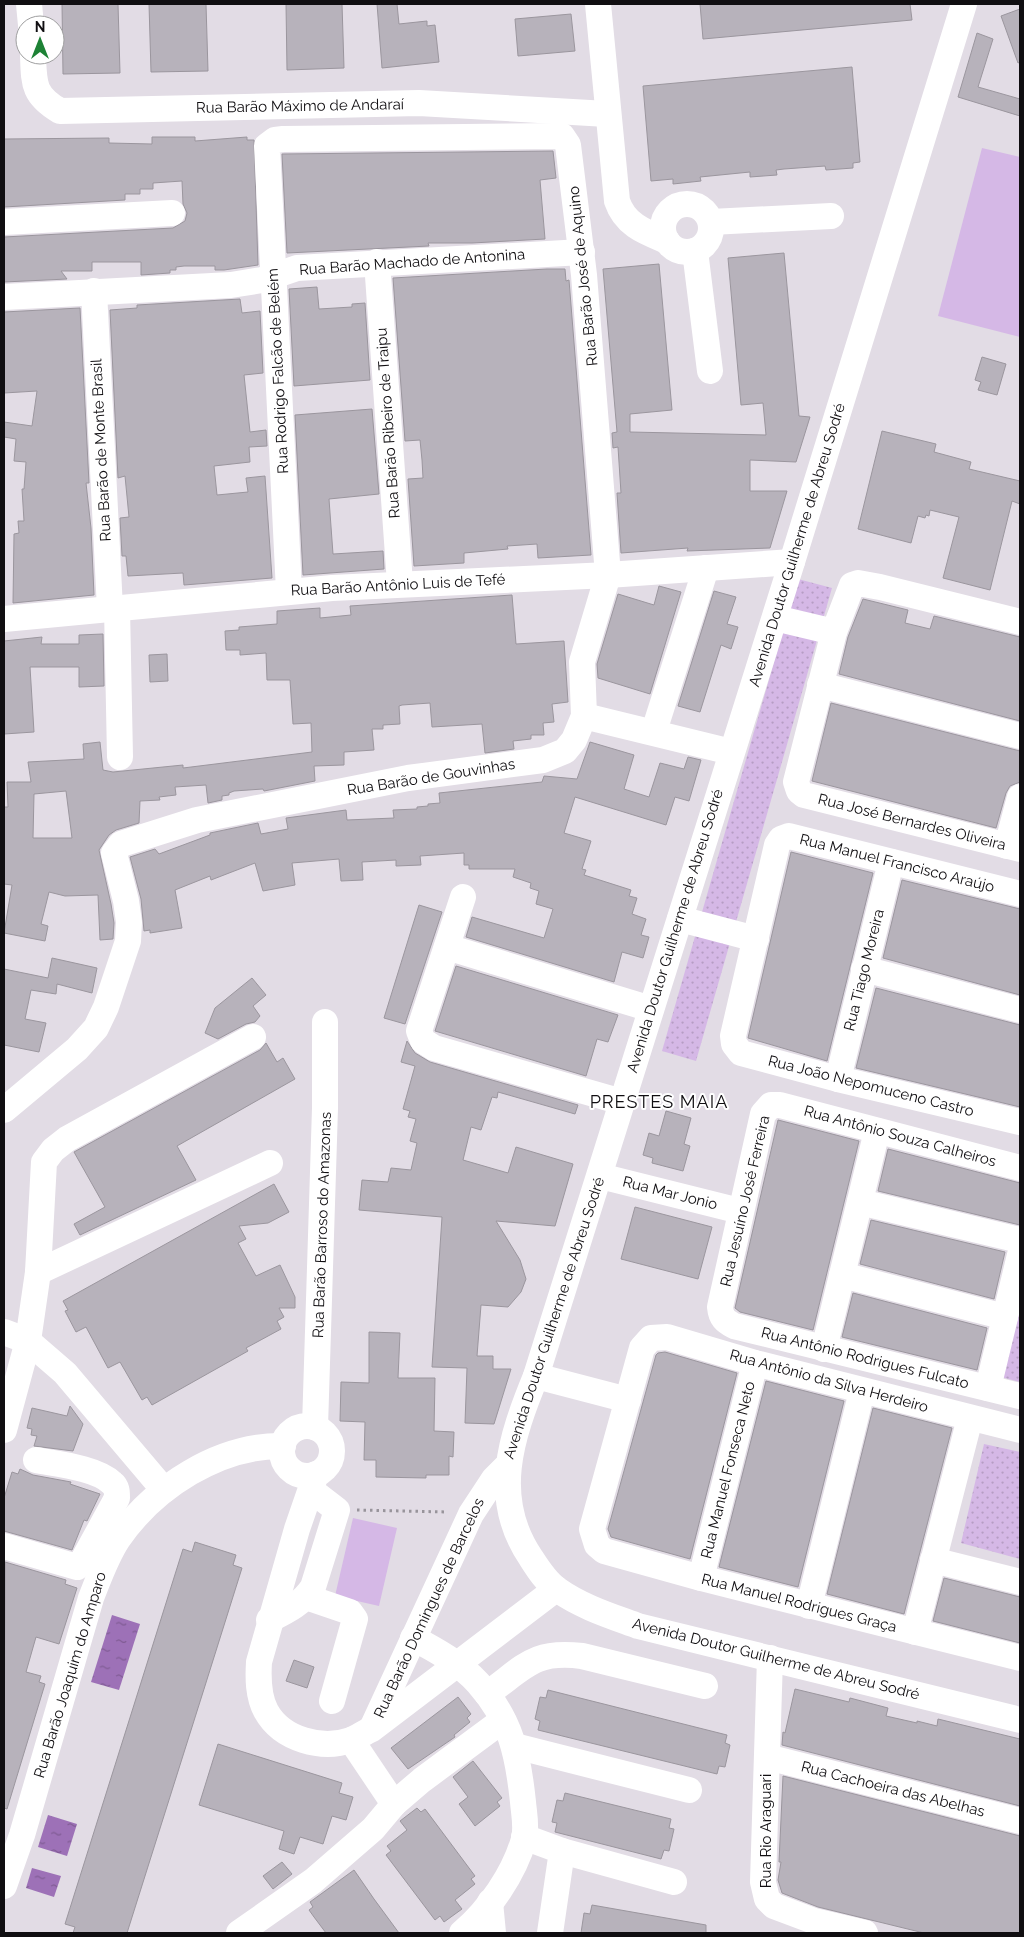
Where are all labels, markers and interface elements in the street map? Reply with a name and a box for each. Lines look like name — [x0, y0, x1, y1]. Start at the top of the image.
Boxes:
north arrow — [15, 15, 65, 65]
text: N — [35, 19, 45, 35]
street label: Rua Barão Máximo de Andaraí — [196, 95, 405, 117]
street label: Rua Barão José de Aquino — [565, 185, 601, 367]
street label: Rua Barão Machado de Antonina — [298, 245, 526, 279]
street label: Rua Rodrigo Falcão de Belém — [264, 268, 292, 474]
street label: Rua Barão Ribeiro de Traipu — [372, 327, 404, 519]
street label: Rua Barão de Monte Brasil — [87, 357, 115, 542]
street label: Avenida Doutor Guilherme de Abreu Sodré — [745, 401, 849, 689]
street label: Rua Barão Antônio Luis de Tefé — [290, 570, 506, 600]
street label: Rua Barão de Gouvinhas — [346, 755, 516, 799]
street label: Avenida Doutor Guilherme de Abreu Sodré — [623, 787, 727, 1075]
street label: Rua José Bernardes Oliveira — [816, 790, 1008, 854]
street label: Rua Manuel Francisco Araújo — [798, 830, 996, 896]
street label: Rua Tiago Moreira — [840, 907, 888, 1033]
street label: Rua João Nepomuceno Castro — [766, 1052, 976, 1120]
district label: PRESTES MAIA — [590, 1091, 728, 1112]
street label: Rua Antônio Souza Calheiros — [802, 1102, 998, 1170]
street label: Rua Barão Barroso do Amazonas — [309, 1112, 335, 1338]
street label: Rua Jesuíno José Ferreira — [717, 1114, 773, 1288]
street label: Rua Mar Jonio — [621, 1173, 719, 1213]
street label: Avenida Doutor Guilherme de Abreu Sodré — [500, 1175, 608, 1461]
street label: Rua Antônio Rodrigues Fulcato — [759, 1323, 971, 1393]
street label: Rua Antônio da Silva Herdeiro — [728, 1346, 930, 1416]
street label: Rua Manuel Fonseca Neto — [697, 1379, 759, 1561]
street label: Rua Barão Domingues de Barcelos — [370, 1495, 488, 1721]
street label: Rua Barão Joaquim do Amparo — [30, 1570, 110, 1780]
street label: Rua Manuel Rodrigues Graça — [699, 1570, 899, 1636]
street label: Avenida Doutor Guilherme de Abreu Sodré — [630, 1615, 922, 1704]
street label: Rua Cachoeira das Abelhas — [799, 1757, 987, 1821]
street label: Rua Rio Araguari — [757, 1774, 775, 1888]

